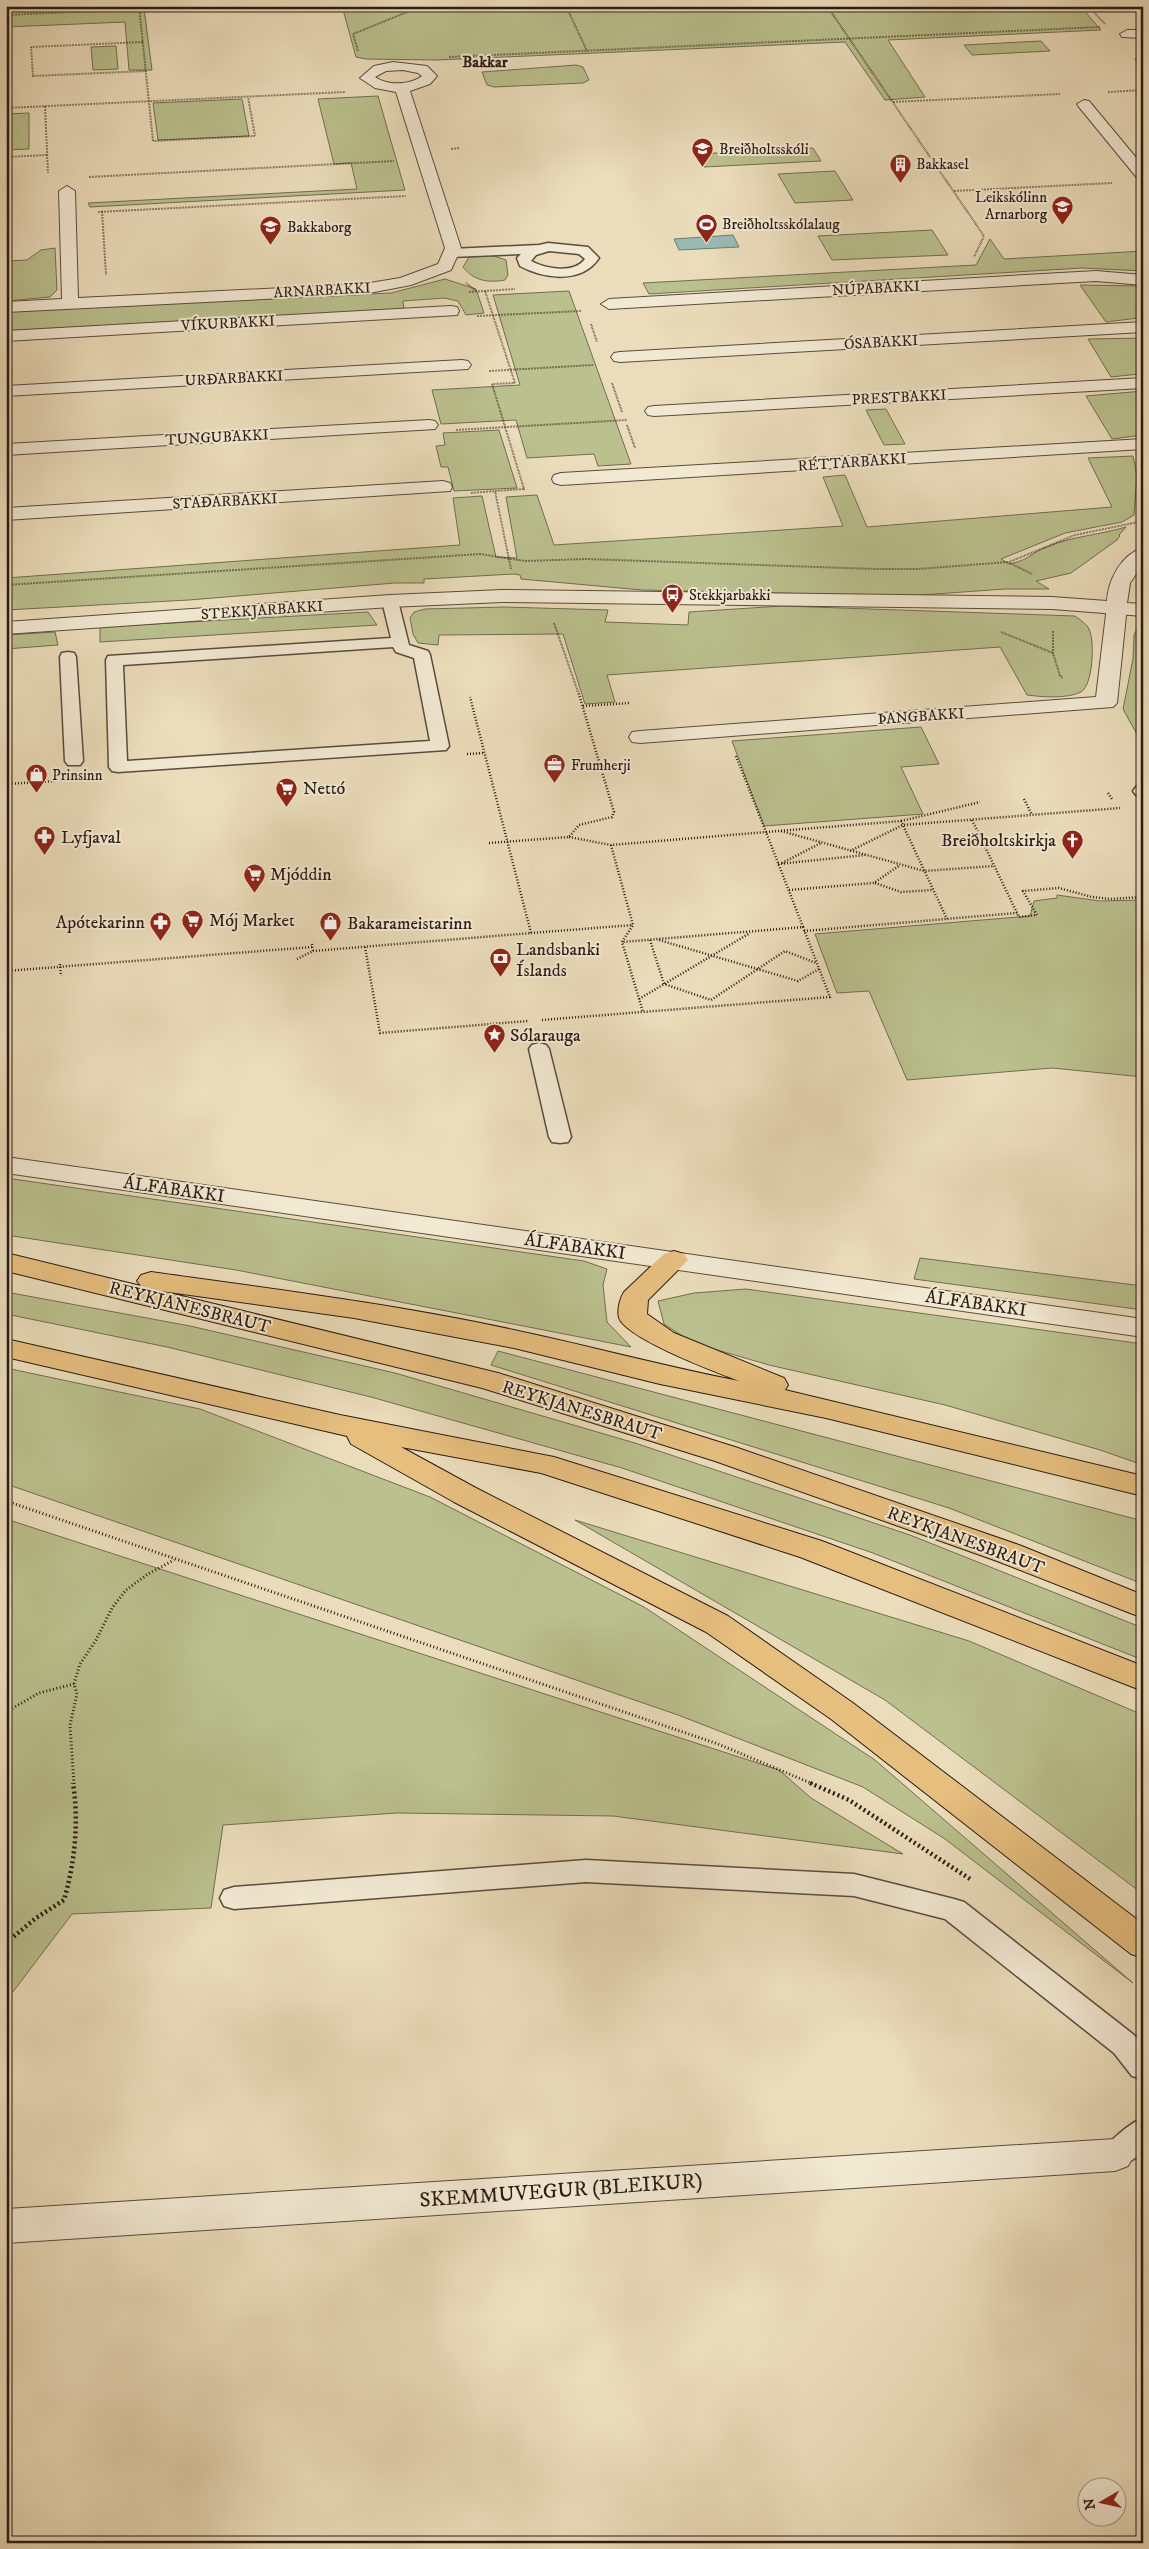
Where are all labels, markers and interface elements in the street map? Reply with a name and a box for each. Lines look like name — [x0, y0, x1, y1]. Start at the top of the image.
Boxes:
district label: Bakkar — [462, 52, 509, 72]
school or university icon: Breiðholtsskóli — [691, 137, 715, 168]
place label: Breiðholtsskóli — [719, 140, 809, 159]
building icon: Bakkasel — [888, 152, 912, 183]
place label: Bakkasel — [916, 155, 969, 174]
place label: Leikskólinn Arnarborg — [975, 188, 1048, 224]
school or university icon: Leikskólinn Arnarborg — [1051, 194, 1075, 225]
sports icon: Breiðholtsskólalaug — [694, 212, 718, 243]
school or university icon: Bakkaborg — [259, 215, 283, 246]
place label: Breiðholtsskólalaug — [722, 215, 840, 234]
place label: Bakkaborg — [287, 218, 352, 237]
street label: NÚPABAKKI — [831, 276, 921, 300]
street label: ARNARBAKKI — [273, 278, 371, 303]
street label: VÍKURBAKKI — [180, 311, 275, 335]
street label: ÓSABAKKI — [843, 331, 919, 354]
street label: URÐARBAKKI — [184, 366, 284, 391]
street label: PRESTBAKKI — [851, 386, 947, 409]
street label: TUNGUBAKKI — [165, 425, 269, 450]
street label: RÉTTARBAKKI — [797, 449, 907, 476]
street label: STAÐARBAKKI — [172, 489, 278, 514]
bus stop icon: Stekkjarbakki — [661, 583, 685, 614]
place label: Stekkjarbakki — [689, 586, 771, 605]
street label: STEKKJARBAKKI — [200, 597, 324, 624]
street label: ÞANGBAKKI — [877, 704, 965, 729]
office icon: Frumherji — [543, 753, 567, 784]
place label: Frumherji — [571, 756, 631, 775]
shop icon: Prinsinn — [24, 763, 48, 794]
place label: Prinsinn — [52, 766, 103, 785]
supermarket icon: Nettó — [275, 776, 299, 807]
place label: Nettó — [303, 778, 345, 800]
pharmacy icon: Lyfjaval — [33, 825, 57, 856]
place label: Lyfjaval — [61, 827, 122, 849]
church icon: Breiðholtskirkja — [1060, 828, 1084, 859]
place label: Breiðholtskirkja — [941, 830, 1056, 852]
supermarket icon: Mjóddin — [242, 862, 266, 893]
place label: Mjóddin — [270, 864, 332, 886]
supermarket icon: Mój Market — [181, 908, 205, 939]
pharmacy icon: Apótekarinn — [149, 910, 173, 941]
place label: Mój Market — [209, 910, 295, 932]
shop icon: Bakarameistarinn — [319, 911, 343, 942]
place label: Apótekarinn — [56, 912, 146, 934]
place label: Bakarameistarinn — [347, 913, 473, 935]
place label: Landsbanki Íslands — [516, 939, 600, 982]
bank icon: Landsbanki Íslands — [488, 947, 512, 978]
place icon: Sólarauga — [482, 1023, 506, 1054]
place label: Sólarauga — [510, 1025, 581, 1047]
street label: ÁLFABAKKI — [122, 1171, 226, 1208]
street label: ÁLFABAKKI — [523, 1228, 627, 1265]
street label: REYKJANESBRAUT — [107, 1277, 273, 1339]
street label: ÁLFABAKKI — [924, 1285, 1028, 1322]
street label: REYKJANESBRAUT — [499, 1376, 665, 1446]
street label: REYKJANESBRAUT — [884, 1502, 1048, 1580]
street label: SKEMMUVEGUR (BLEIKUR) — [419, 2168, 703, 2214]
north arrow — [1076, 2476, 1126, 2526]
text: N — [1080, 2496, 1100, 2511]

